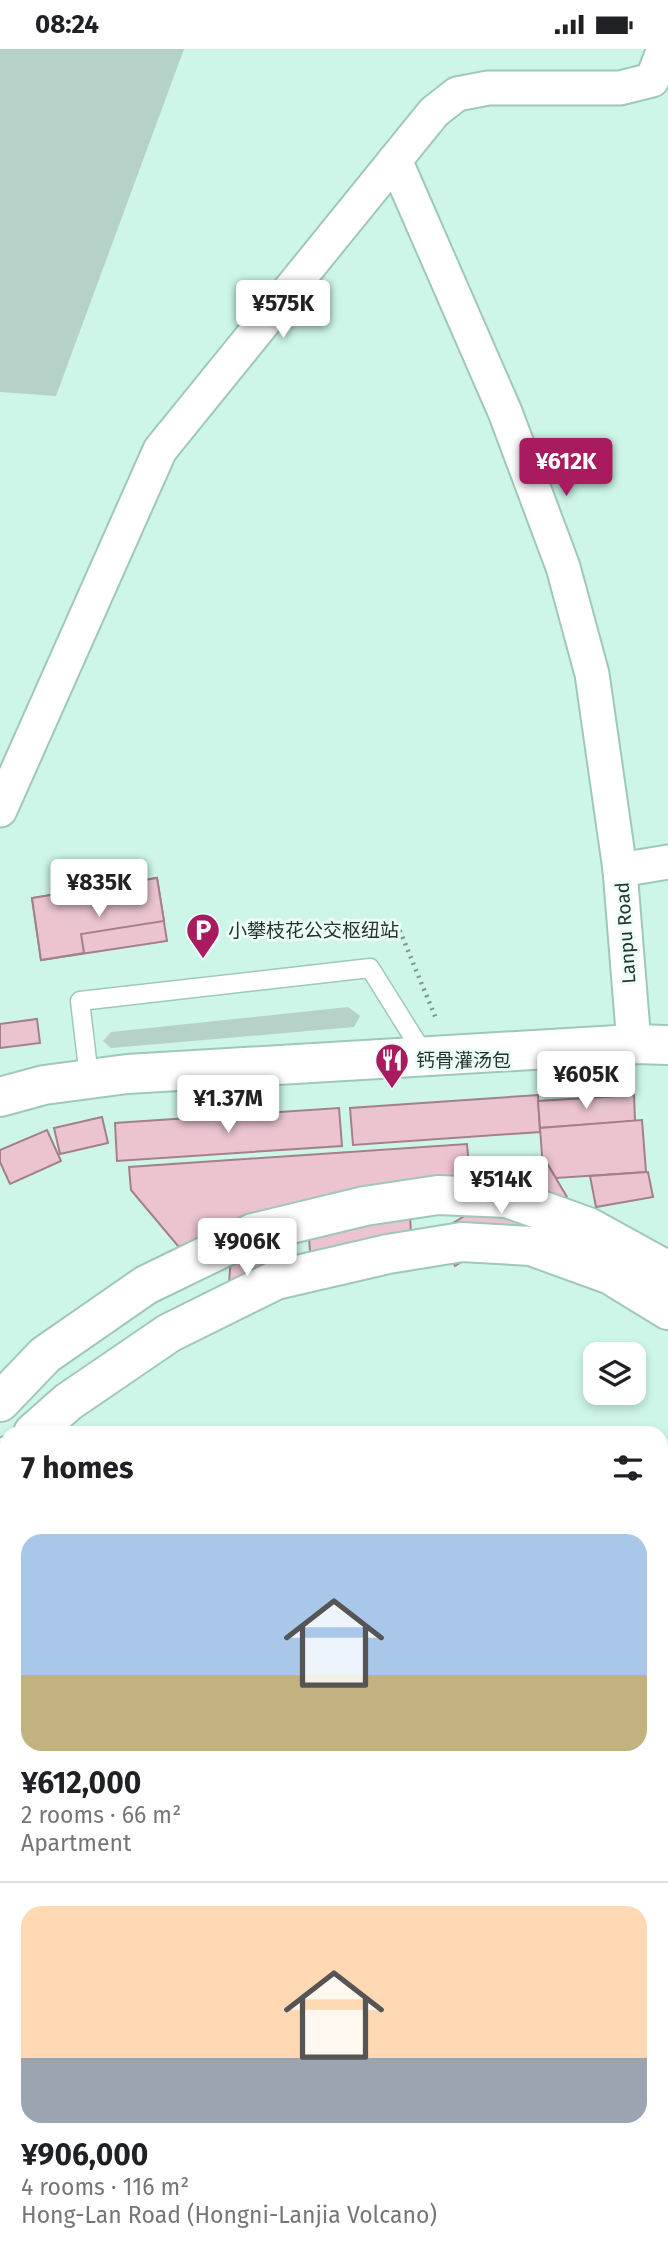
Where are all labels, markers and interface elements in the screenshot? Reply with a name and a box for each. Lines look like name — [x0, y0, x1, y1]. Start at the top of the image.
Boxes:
text: 08:24 — [35, 9, 99, 40]
pin: ¥575K — [234, 281, 332, 340]
text: ¥575K — [252, 289, 314, 317]
pin: ¥612K — [517, 439, 615, 498]
text: ¥612K — [535, 447, 597, 475]
pin: ¥835K — [50, 859, 148, 919]
text: ¥835K — [66, 868, 132, 896]
street label: Lanpu Road — [610, 881, 641, 985]
parking icon: 小攀枝花公交枢纽站 — [184, 911, 222, 960]
place label: 小攀枝花公交枢纽站 — [228, 919, 399, 942]
restaurant icon: 钙骨灌汤包 — [373, 1041, 411, 1090]
place label: 钙骨灌汤包 — [416, 1049, 511, 1072]
pin: ¥605K — [537, 1051, 635, 1111]
text: ¥605K — [553, 1060, 619, 1088]
pin: ¥1.37M — [171, 1075, 285, 1135]
text: ¥1.37M — [193, 1084, 263, 1112]
pin: ¥514K — [452, 1157, 550, 1216]
text: ¥514K — [470, 1165, 532, 1193]
pin: ¥906K — [198, 1219, 296, 1278]
text: ¥906K — [214, 1227, 280, 1255]
map controls — [583, 1342, 646, 1405]
button: layers — [583, 1342, 646, 1405]
icon: filters — [609, 1449, 647, 1487]
text: 7 homes — [21, 1450, 133, 1486]
icon: home — [271, 1580, 397, 1706]
text: ¥612,000 — [21, 1765, 141, 1801]
text: 2 rooms · 66 m² — [21, 1801, 181, 1829]
text: Apartment — [21, 1829, 131, 1857]
icon: home — [271, 1952, 397, 2078]
text: ¥906,000 — [21, 2137, 148, 2173]
text: 4 rooms · 116 m² — [21, 2173, 189, 2201]
text: Hong-Lan Road (Hongni-Lanjia Volcano) — [21, 2201, 437, 2229]

